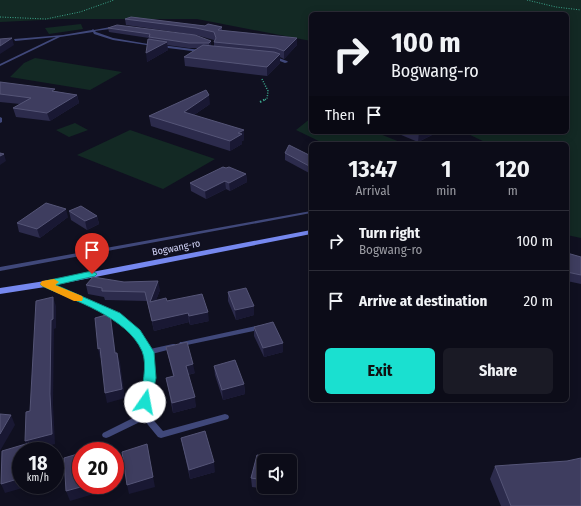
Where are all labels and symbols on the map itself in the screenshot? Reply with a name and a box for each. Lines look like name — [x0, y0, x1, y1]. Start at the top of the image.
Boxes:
pin — [75, 233, 109, 274]
street label: Bogwang-ro — [151, 237, 201, 259]
position arrow — [124, 381, 166, 423]
speed limit sign: 20 — [72, 442, 124, 494]

